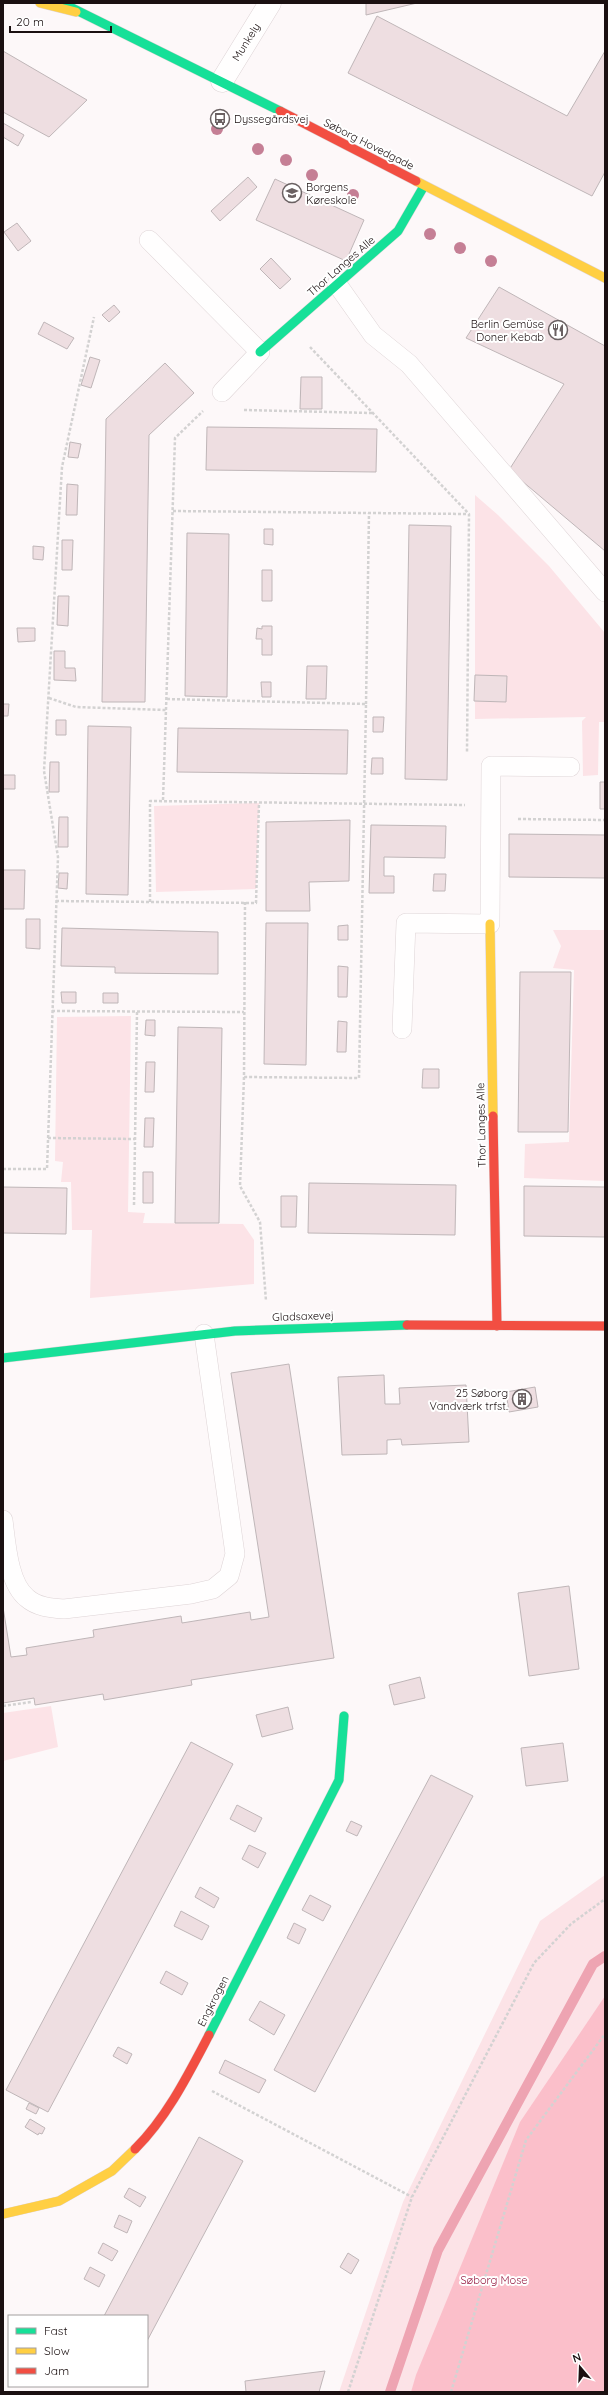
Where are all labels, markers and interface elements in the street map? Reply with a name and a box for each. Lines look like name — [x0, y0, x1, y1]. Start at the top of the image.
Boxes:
scale bar — [10, 8, 111, 34]
text: 20 m — [16, 14, 44, 29]
street label: Munkely — [229, 20, 263, 64]
bus stop icon: Dyssegårdsvej — [209, 108, 231, 130]
place label: Dyssegårdsvej — [234, 112, 309, 126]
street label: Søborg Hovedgade — [321, 115, 417, 173]
place label: Borgens Køreskole — [306, 180, 356, 207]
school or university icon: Borgens Køreskole — [281, 182, 303, 204]
street label: Thor Langes Alle — [304, 233, 378, 299]
place label: Berlin Gemüse Doner Kebab — [471, 317, 544, 344]
restaurant icon: Berlin Gemüse Doner Kebab — [547, 319, 569, 341]
street label: Thor Langes Alle — [473, 1082, 489, 1168]
street label: Gladsaxevej — [272, 1308, 334, 1324]
place label: 25 Søborg Vandværk trfst. — [429, 1386, 508, 1413]
building icon: 25 Søborg Vandværk trfst. — [511, 1388, 533, 1410]
street label: Engkrogen — [194, 1973, 232, 2029]
park label: Søborg Mose — [460, 2273, 528, 2287]
legend — [8, 2315, 148, 2387]
text: Fast — [44, 2323, 68, 2338]
text: Slow — [44, 2343, 70, 2358]
north arrow — [560, 2347, 600, 2387]
text: N — [571, 2350, 583, 2365]
text: Jam — [44, 2363, 69, 2378]

